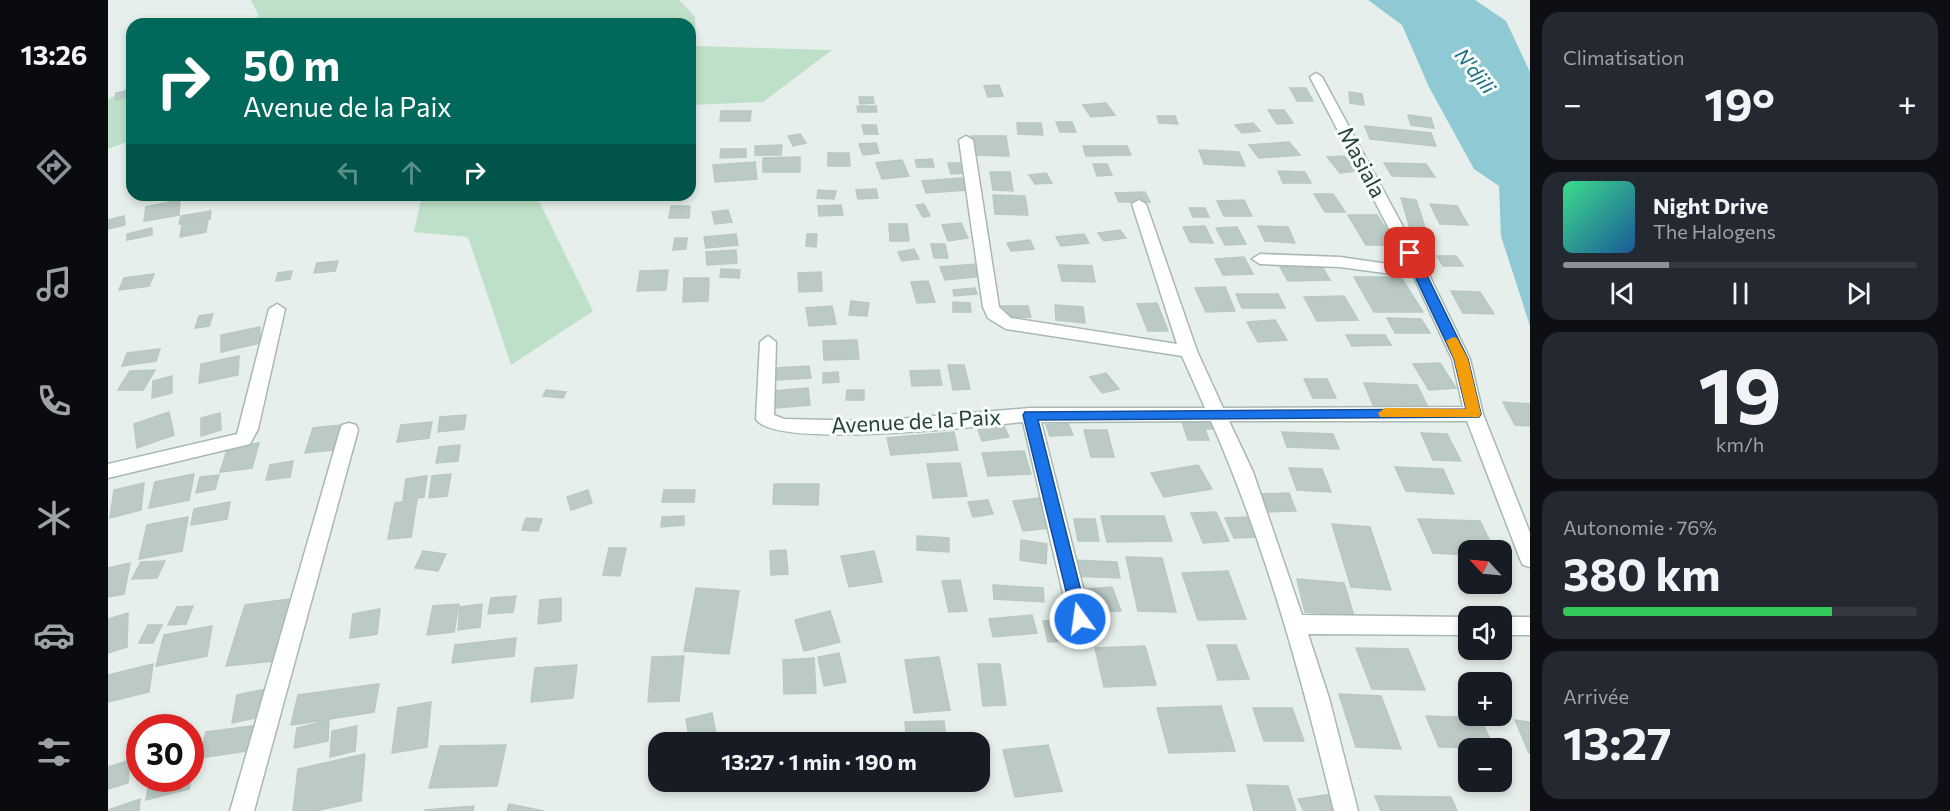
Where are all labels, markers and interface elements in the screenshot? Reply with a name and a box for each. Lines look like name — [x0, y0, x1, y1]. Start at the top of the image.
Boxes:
text: 13:26 — [21, 38, 87, 71]
text: 50 m — [243, 38, 340, 90]
icon: right — [144, 42, 222, 120]
water label: N'djili — [1451, 43, 1502, 99]
text: Climatisation — [1563, 45, 1684, 69]
text: 19° — [1704, 75, 1775, 130]
text: − — [1563, 82, 1582, 123]
text: + — [1898, 82, 1917, 123]
text: Avenue de la Paix — [243, 90, 452, 123]
street label: Masiala — [1333, 122, 1392, 202]
icon: directions — [33, 146, 75, 188]
icon: left — [332, 156, 365, 189]
icon: ahead — [395, 156, 428, 189]
icon: right — [458, 156, 491, 189]
text: Night Drive — [1653, 192, 1768, 219]
text: The Halogens — [1653, 219, 1776, 243]
pin — [1384, 227, 1435, 278]
icon: arrive — [1393, 236, 1426, 269]
icon: music — [33, 263, 75, 305]
icon: previous — [1606, 277, 1639, 310]
icon: pause — [1724, 277, 1757, 310]
icon: next — [1842, 277, 1875, 310]
text: 19 — [1698, 345, 1782, 440]
icon: phone — [33, 380, 75, 422]
street label: Avenue de la Paix — [830, 403, 1002, 438]
text: km/h — [1716, 432, 1764, 456]
icon: climate — [33, 497, 75, 539]
text: Autonomie · 76% — [1563, 515, 1717, 539]
north arrow — [1458, 540, 1512, 594]
map controls — [1458, 540, 1512, 792]
text: 380 km — [1563, 545, 1721, 600]
position arrow — [1048, 587, 1112, 651]
button: sound — [1458, 606, 1512, 660]
icon: car — [33, 614, 75, 656]
button: + — [1458, 672, 1512, 726]
text: Arrivée — [1563, 684, 1629, 708]
speed limit sign: 30 — [126, 714, 204, 792]
text: 13:27 — [1563, 714, 1672, 769]
icon: filters — [33, 731, 75, 773]
button: − — [1458, 738, 1512, 792]
text: 13:27 · 1 min · 190 m — [721, 748, 917, 775]

